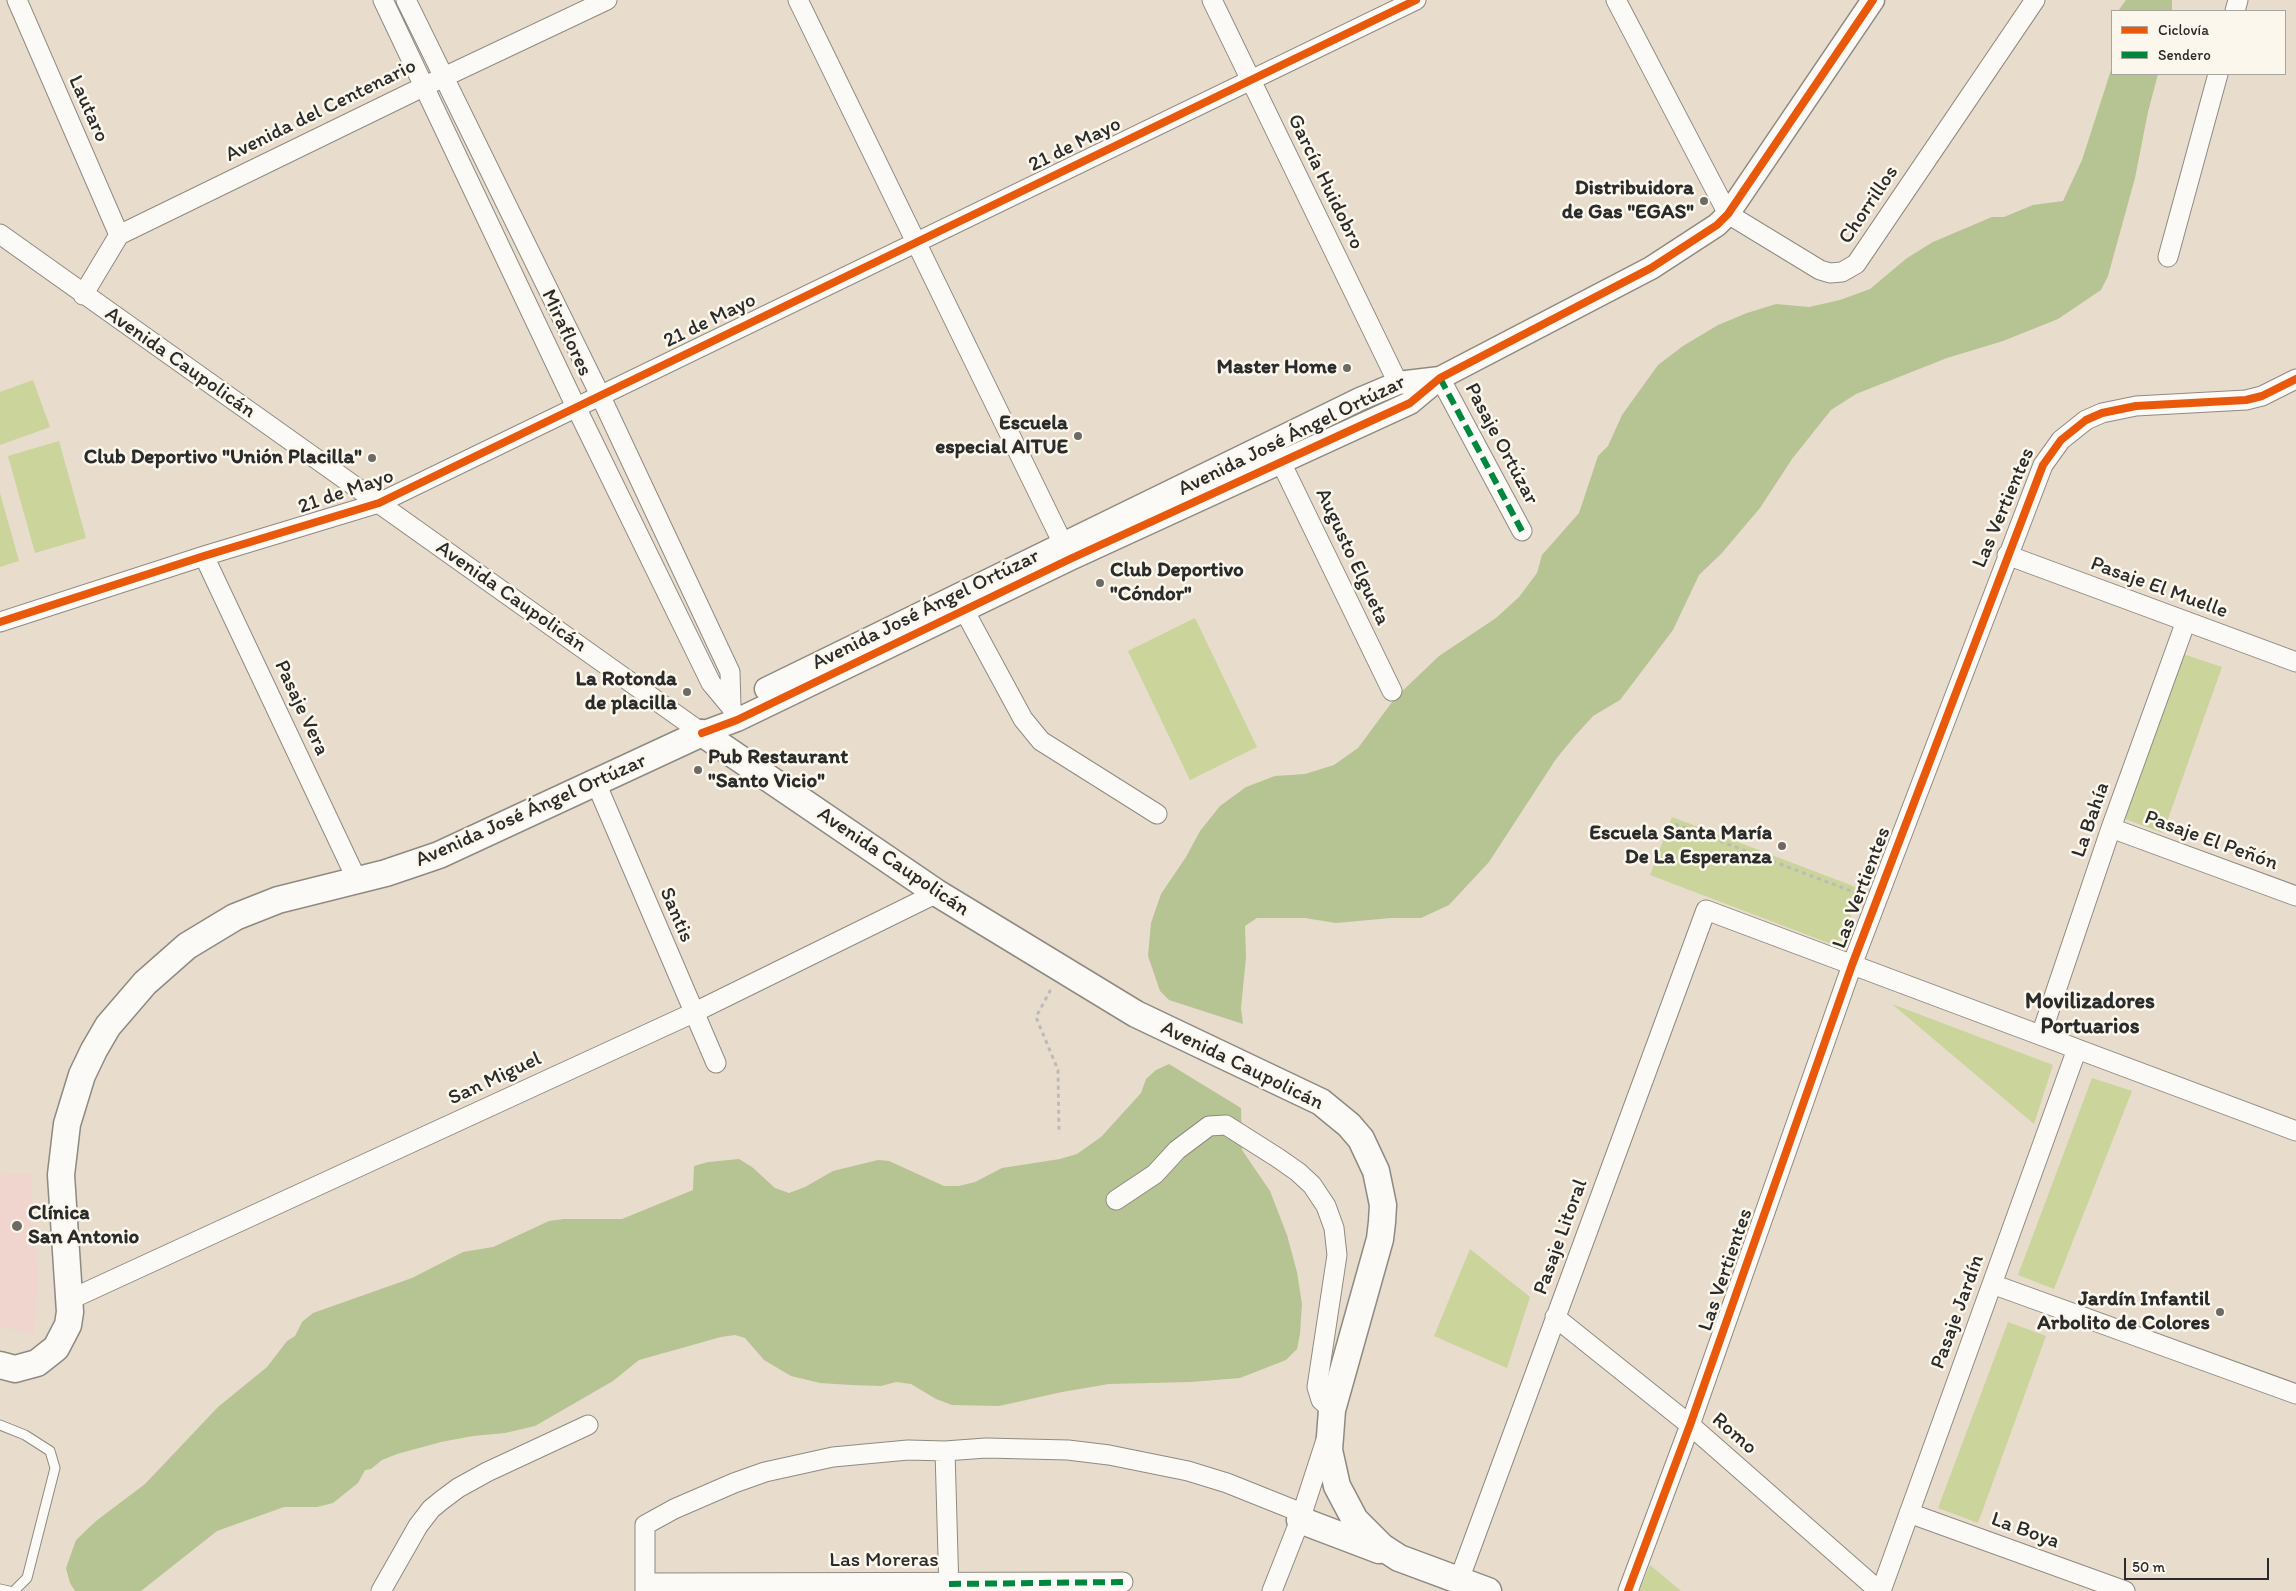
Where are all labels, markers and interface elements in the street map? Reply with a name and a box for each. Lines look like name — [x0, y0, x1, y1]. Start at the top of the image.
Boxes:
legend — [2111, 10, 2286, 75]
text: Ciclovía — [2158, 21, 2209, 39]
text: Sendero — [2158, 46, 2211, 64]
street label: Avenida del Centenario — [222, 54, 420, 168]
street label: Lautaro — [62, 72, 114, 146]
street label: García Huidobro — [1281, 110, 1369, 254]
street label: 21 de Mayo — [1025, 112, 1125, 178]
street label: Chorrillos — [1834, 161, 1904, 249]
place label: Distribuidora de Gas "EGAS" — [1562, 176, 1694, 226]
marker: Distribuidora de Gas "EGAS" — [1698, 195, 1710, 207]
street label: Miraflores — [535, 286, 597, 380]
street label: 21 de Mayo — [660, 288, 760, 354]
street label: Avenida Caupolicán — [100, 302, 260, 424]
place label: Master Home — [1216, 355, 1337, 381]
marker: Master Home — [1341, 362, 1353, 374]
street label: Avenida José Ángel Ortúzar — [1174, 370, 1410, 502]
street label: Pasaje Ortúzar — [1458, 379, 1544, 509]
place label: Escuela especial AITUE — [935, 411, 1068, 461]
marker: Escuela especial AITUE — [1072, 430, 1084, 442]
street label: Las Vertientes — [1967, 444, 2041, 572]
place label: Club Deportivo "Unión Placilla" — [84, 445, 362, 471]
marker: Club Deportivo "Unión Placilla" — [366, 452, 378, 464]
street label: 21 de Mayo — [295, 464, 397, 520]
street label: Augusto Elgueta — [1309, 484, 1395, 630]
street label: Avenida Caupolicán — [431, 536, 591, 658]
street label: Avenida José Ángel Ortúzar — [808, 544, 1044, 676]
street label: Pasaje El Muelle — [2087, 551, 2231, 625]
place label: Club Deportivo "Cóndor" — [1110, 558, 1244, 608]
marker: Club Deportivo "Cóndor" — [1094, 577, 1106, 589]
street label: Pasaje Vera — [268, 656, 334, 760]
place label: La Rotonda de placilla — [575, 667, 677, 717]
marker: La Rotonda de placilla — [681, 686, 693, 698]
place label: Pub Restaurant "Santo Vicio" — [708, 745, 848, 795]
street label: Avenida José Ángel Ortúzar — [412, 749, 650, 873]
marker: Pub Restaurant "Santo Vicio" — [692, 764, 704, 776]
street label: La Bahía — [2066, 779, 2116, 861]
street label: Avenida Caupolicán — [812, 802, 974, 922]
street label: Pasaje El Peñón — [2141, 805, 2281, 877]
place label: Escuela Santa María De La Esperanza — [1589, 821, 1772, 871]
street label: Las Vertientes — [1827, 824, 1897, 952]
marker: Escuela Santa María De La Esperanza — [1776, 840, 1788, 852]
street label: Santis — [653, 884, 699, 946]
district label: Movilizadores Portuarios — [2025, 989, 2155, 1040]
street label: Avenida Caupolicán — [1156, 1016, 1328, 1116]
street label: San Miguel — [445, 1047, 545, 1111]
street label: Pasaje Litoral — [1528, 1176, 1594, 1298]
place label: Clínica San Antonio — [28, 1201, 139, 1251]
street label: Las Vertientes — [1693, 1205, 1759, 1335]
marker: Clínica San Antonio — [10, 1219, 24, 1233]
street label: Pasaje Jardín — [1926, 1252, 1990, 1372]
place label: Jardín Infantil Arbolito de Colores — [2037, 1287, 2210, 1337]
marker: Jardín Infantil Arbolito de Colores — [2214, 1306, 2226, 1318]
street label: Romo — [1706, 1408, 1762, 1460]
street label: La Boya — [1987, 1507, 2063, 1555]
street label: Las Moreras — [829, 1548, 939, 1574]
scale bar — [2126, 1548, 2271, 1580]
text: 50 m — [2132, 1558, 2165, 1576]

